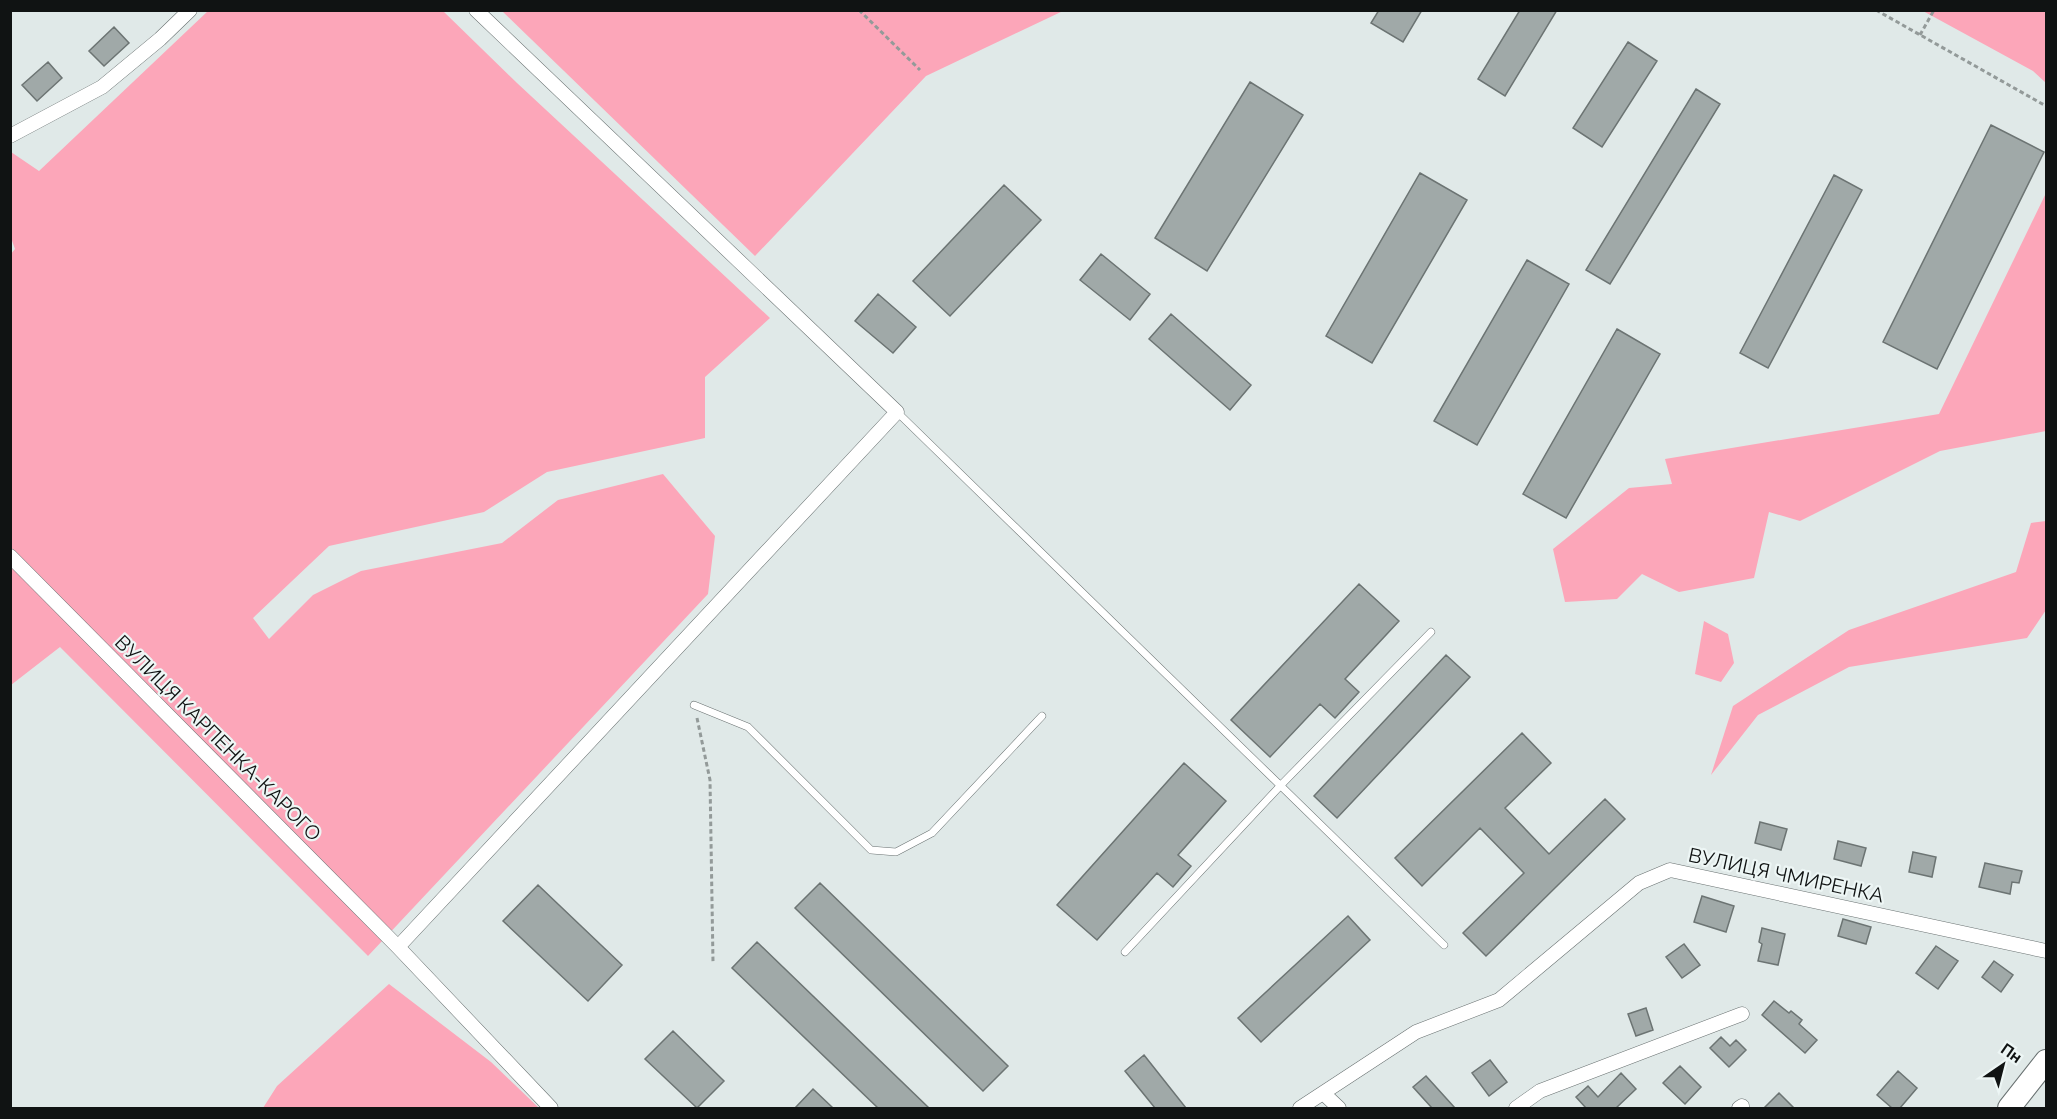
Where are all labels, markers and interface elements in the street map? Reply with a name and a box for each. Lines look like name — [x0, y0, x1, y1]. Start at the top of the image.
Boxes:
street label: ВУЛИЦЯ КАРПЕНКА-КАРОГО — [110, 630, 326, 846]
street label: ВУЛИЦЯ ЧМИРЕНКА — [1686, 843, 1886, 908]
north arrow — [1973, 1035, 2033, 1095]
text: Пн — [1997, 1039, 2025, 1067]

